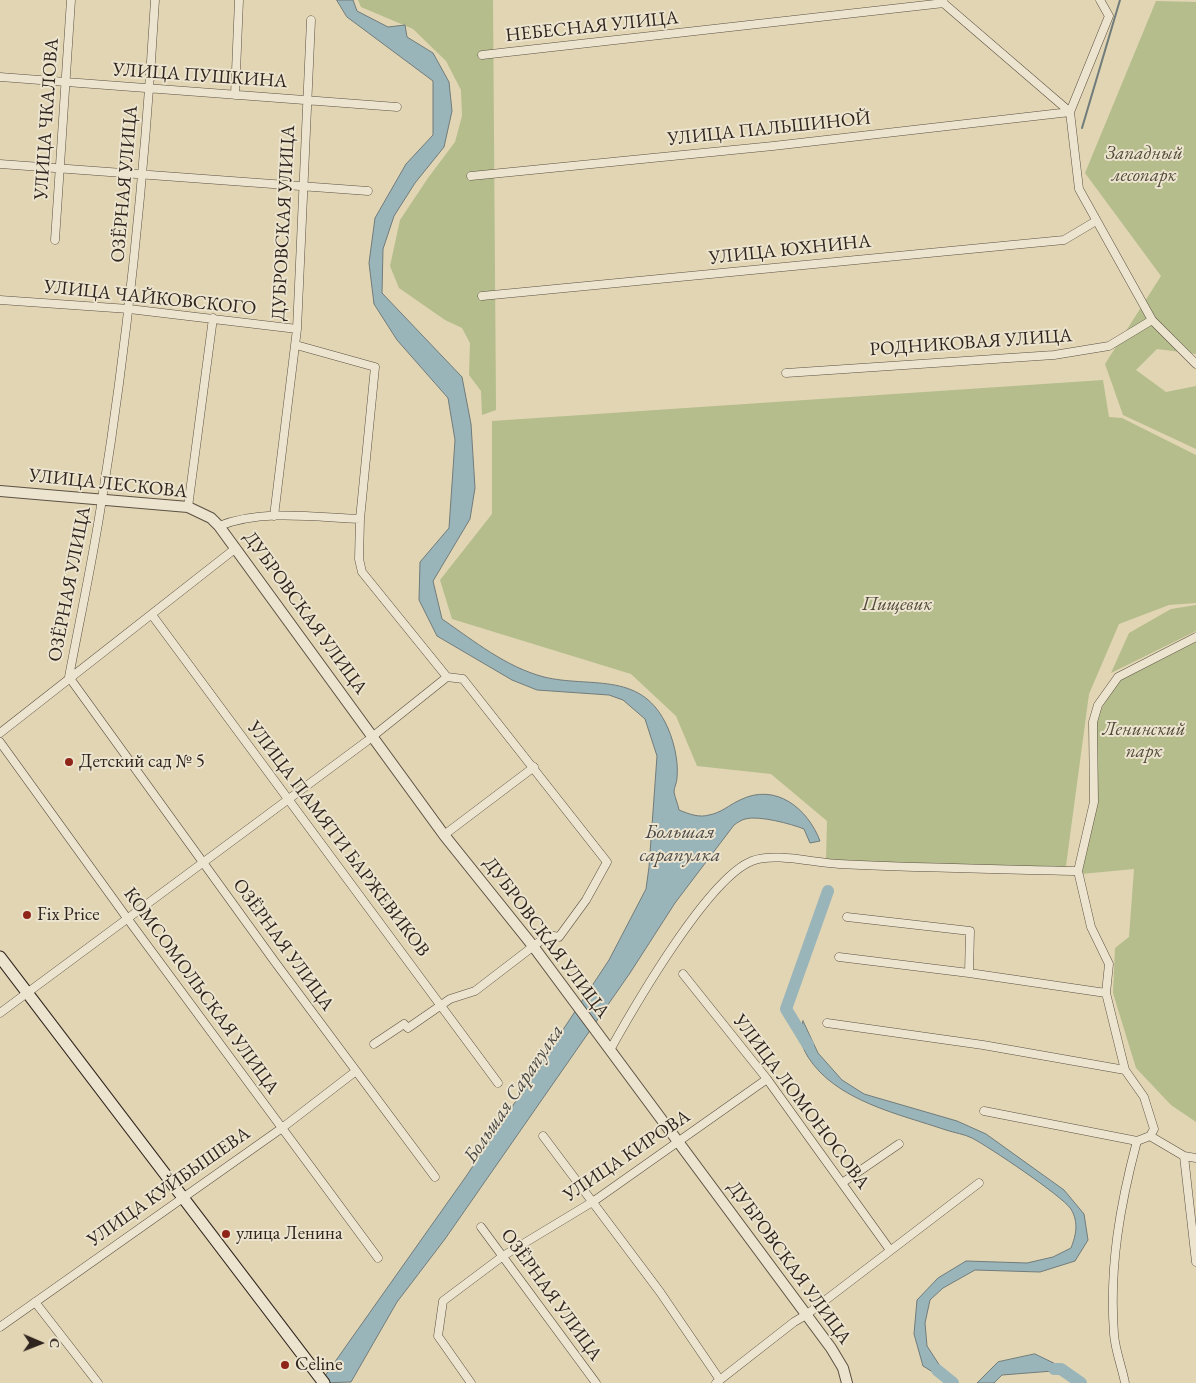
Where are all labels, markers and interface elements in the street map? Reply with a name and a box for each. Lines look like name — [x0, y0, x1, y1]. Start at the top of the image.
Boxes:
street label: НЕБЕСНАЯ УЛИЦА — [504, 7, 680, 47]
street label: УЛИЦА ЧКАЛОВА — [30, 37, 64, 201]
street label: УЛИЦА ПУШКИНА — [112, 59, 288, 93]
street label: ОЗЁРНАЯ УЛИЦА — [107, 104, 143, 264]
street label: УЛИЦА ПАЛЬШИНОЙ — [666, 107, 872, 151]
street label: ДУБРОВСКАЯ УЛИЦА — [267, 125, 301, 321]
park label: Западный лесопарк — [1105, 143, 1183, 187]
street label: УЛИЦА ЮХНИНА — [708, 230, 872, 270]
street label: УЛИЦА ЧАЙКОВСКОГО — [43, 276, 257, 320]
street label: РОДНИКОВАЯ УЛИЦА — [869, 325, 1073, 361]
street label: УЛИЦА ЛЕСКОВА — [28, 464, 188, 504]
street label: ОЗЁРНАЯ УЛИЦА — [44, 504, 96, 664]
street label: ДУБРОВСКАЯ УЛИЦА — [238, 527, 372, 699]
park label: Пищевик — [862, 594, 932, 616]
street label: УЛИЦА ПАМЯТИ БАРЖЕВИКОВ — [242, 717, 434, 961]
park label: Ленинский парк — [1103, 719, 1185, 763]
place label: Детский сад № 5 — [79, 751, 205, 773]
marker: Детский сад № 5 — [63, 756, 75, 768]
water label: Большая сарапулка — [639, 821, 721, 868]
street label: ДУБРОВСКАЯ УЛИЦА — [478, 853, 614, 1023]
street label: ОЗЁРНАЯ УЛИЦА — [227, 874, 339, 1016]
street label: КОМСОМОЛЬСКАЯ УЛИЦА — [118, 883, 284, 1099]
place label: Fix Price — [37, 904, 100, 926]
marker: Fix Price — [21, 909, 33, 921]
street label: УЛИЦА ЛОМОНОСОВА — [728, 1010, 874, 1194]
water label: Большая Сарапулка — [459, 1020, 569, 1168]
street label: УЛИЦА КИРОВА — [559, 1105, 695, 1207]
street label: УЛИЦА КУЙБЫШЕВА — [83, 1122, 255, 1252]
street label: ДУБРОВСКАЯ УЛИЦА — [722, 1177, 856, 1349]
place label: улица Ленина — [236, 1223, 342, 1245]
street label: ОЗЁРНАЯ УЛИЦА — [495, 1224, 607, 1366]
marker: улица Ленина — [220, 1228, 232, 1240]
north arrow — [15, 1318, 65, 1368]
text: С — [46, 1338, 64, 1348]
place label: Celine — [295, 1354, 343, 1376]
marker: Celine — [279, 1359, 291, 1371]

